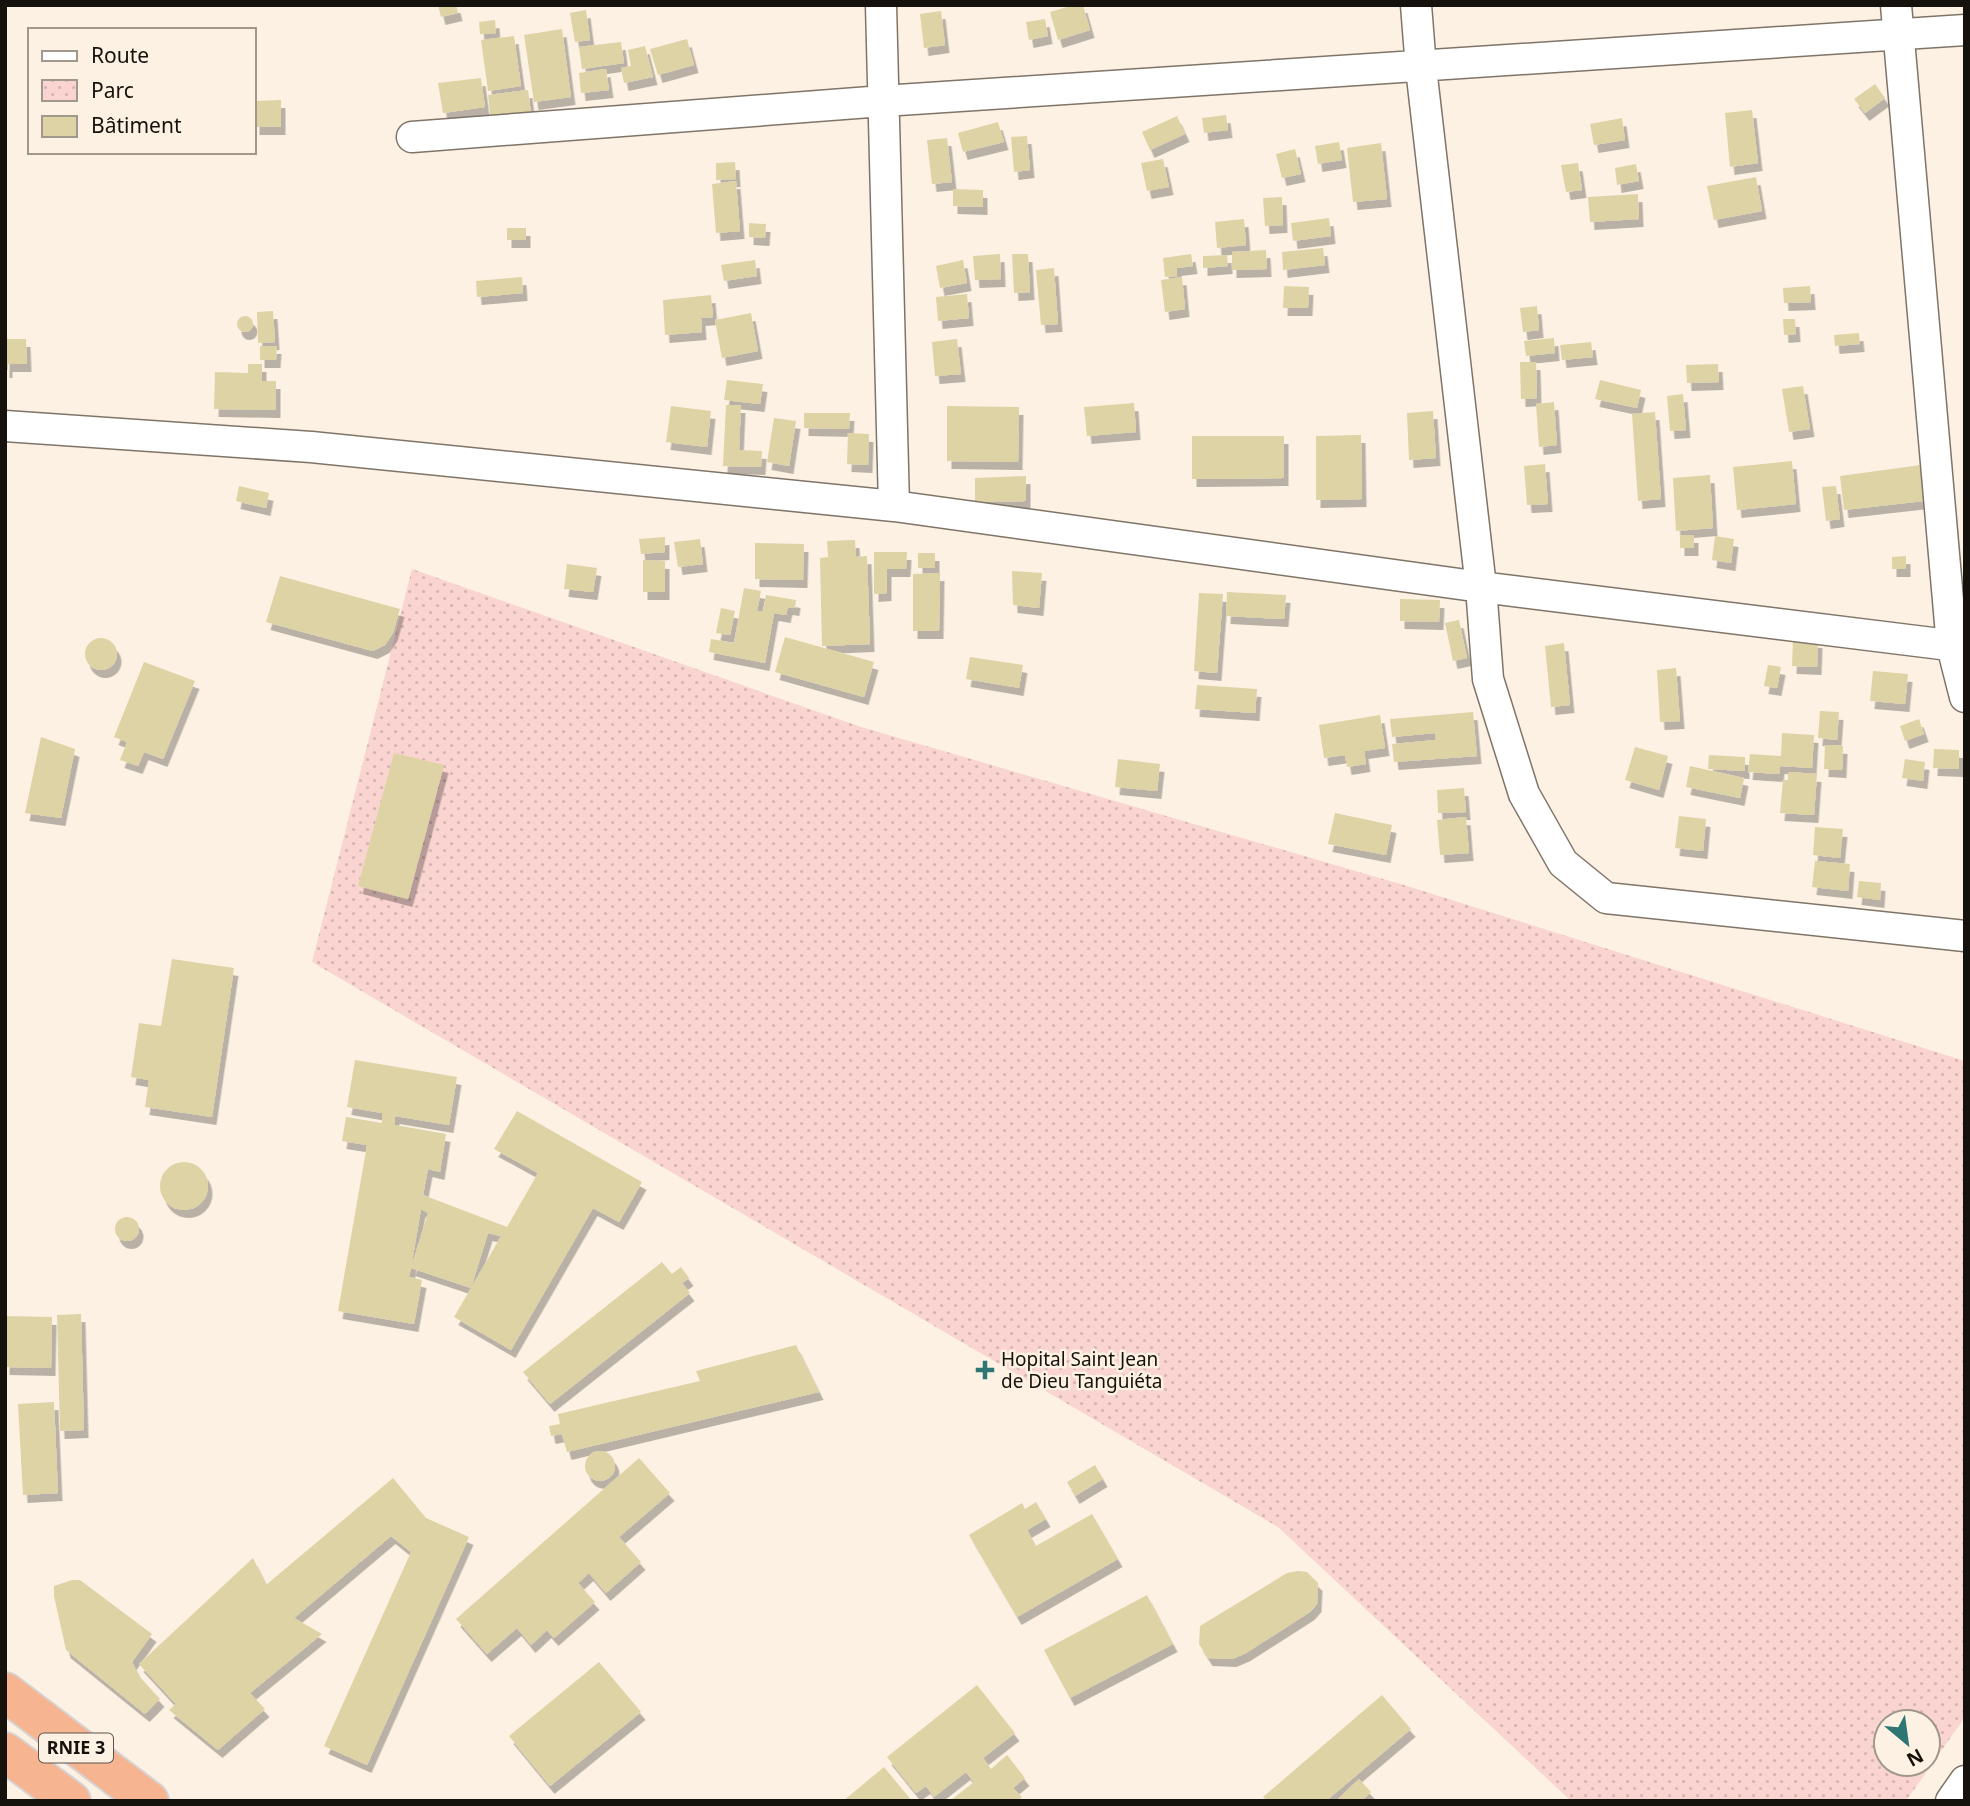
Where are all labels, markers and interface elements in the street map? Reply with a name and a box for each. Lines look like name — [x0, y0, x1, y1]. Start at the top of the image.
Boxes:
legend — [28, 28, 256, 154]
text: Route — [91, 41, 149, 69]
text: Parc — [91, 76, 134, 104]
text: Bâtiment — [91, 111, 182, 139]
place label: Hopital Saint Jean de Dieu Tanguiéta — [1001, 1346, 1163, 1394]
marker: Hopital Saint Jean de Dieu Tanguiéta — [975, 1360, 995, 1380]
north arrow — [1872, 1708, 1942, 1778]
road number: RNIE 3 — [39, 1734, 113, 1763]
text: N — [1902, 1743, 1928, 1773]

